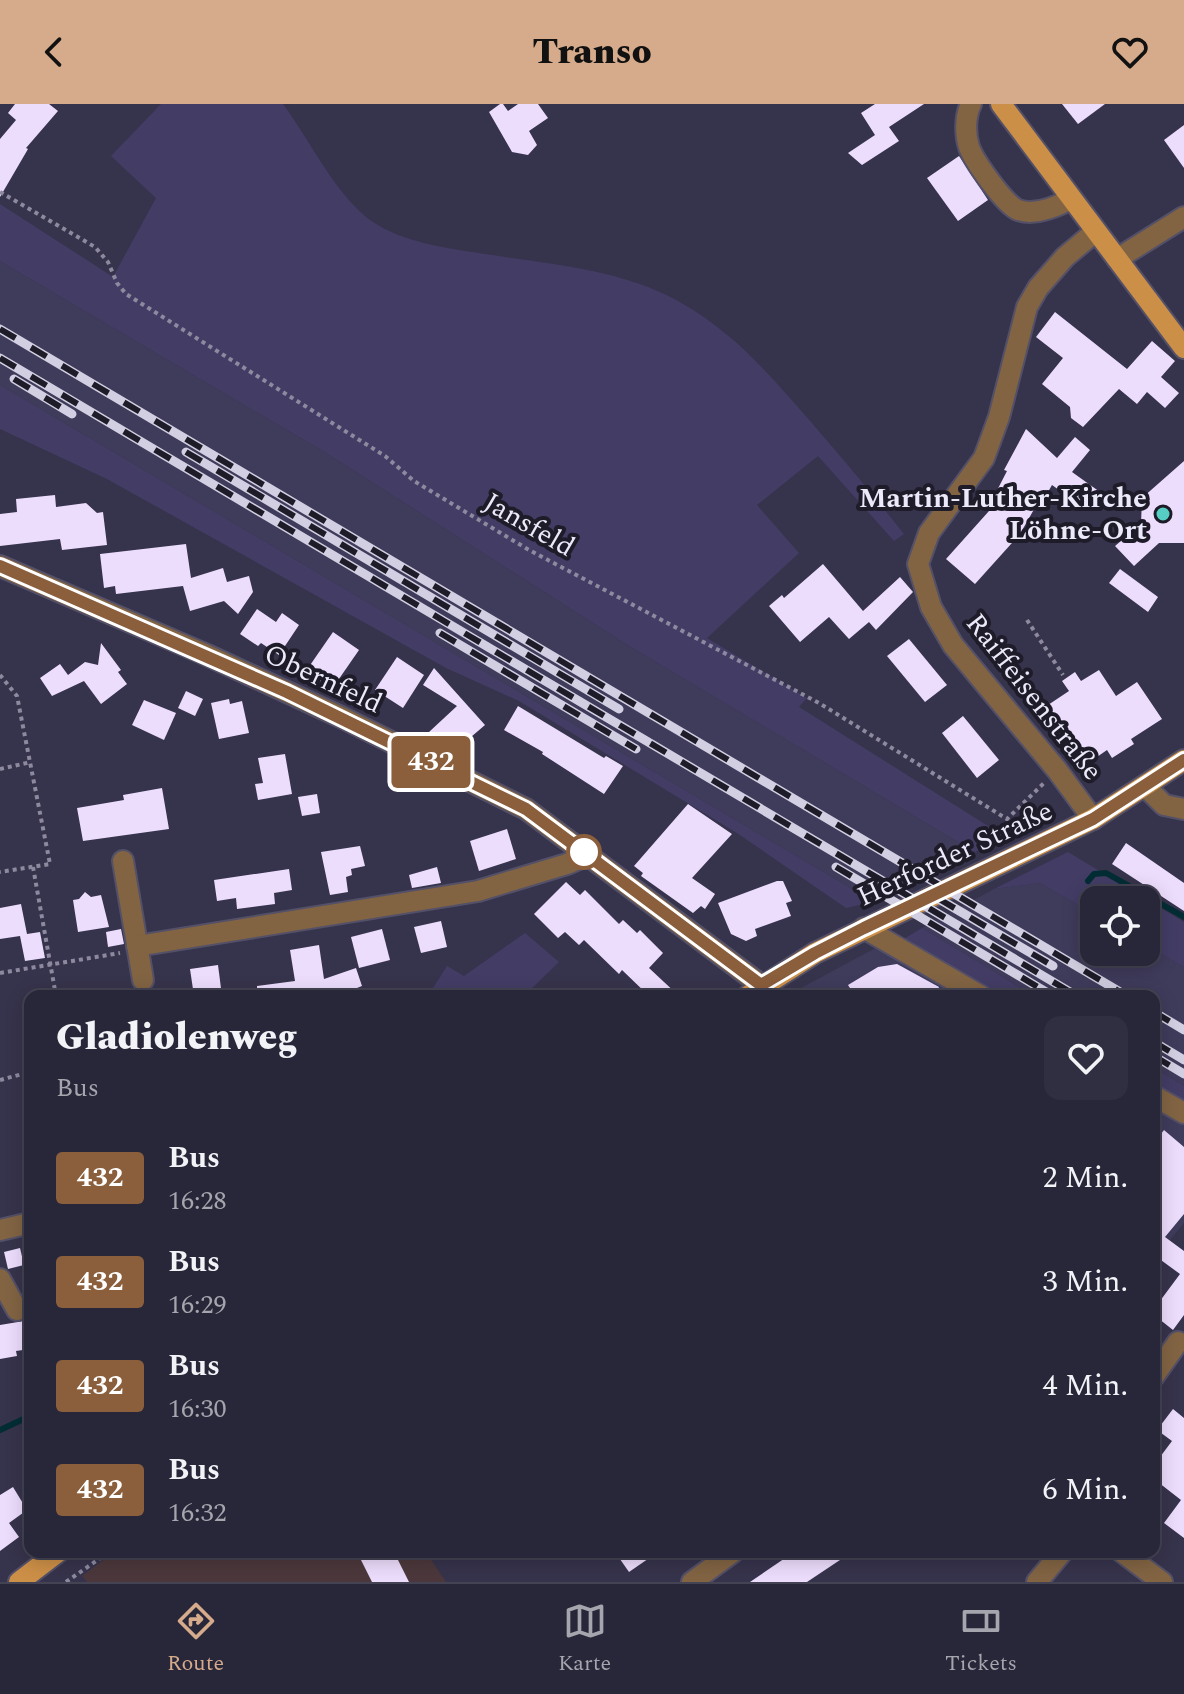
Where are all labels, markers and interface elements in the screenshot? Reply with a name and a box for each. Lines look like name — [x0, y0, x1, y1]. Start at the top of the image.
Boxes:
text: Transo — [532, 25, 652, 80]
icon: back — [32, 30, 76, 74]
icon: heart — [1108, 30, 1152, 74]
place label: Martin-Luther-Kirche Löhne-Ort — [859, 477, 1147, 552]
street label: Jansfeld — [475, 482, 583, 568]
marker: Martin-Luther-Kirche Löhne-Ort — [1154, 505, 1172, 523]
street label: Raiffeisenstraße — [955, 604, 1113, 790]
street label: Obernfeld — [257, 633, 389, 725]
line badge: 432 — [385, 736, 477, 788]
text: 432 — [407, 740, 455, 783]
street label: Herforder Straße — [850, 790, 1060, 918]
unlabelled marker — [567, 835, 601, 869]
map controls — [1080, 886, 1160, 966]
button: locate — [1080, 886, 1160, 966]
text: Gladiolenweg — [56, 1009, 298, 1067]
button: heart — [1044, 1016, 1128, 1100]
text: Bus — [56, 1068, 99, 1108]
text: Bus — [168, 1135, 220, 1181]
text: 2 Min. — [1042, 1155, 1128, 1201]
text: 432 — [76, 1156, 124, 1199]
text: 16:28 — [168, 1181, 227, 1221]
text: Bus — [168, 1239, 220, 1285]
text: 3 Min. — [1042, 1259, 1128, 1305]
text: 432 — [76, 1260, 124, 1303]
text: 16:29 — [168, 1285, 227, 1325]
text: Bus — [168, 1343, 220, 1389]
text: 4 Min. — [1042, 1363, 1128, 1409]
text: 432 — [76, 1364, 124, 1407]
text: 16:30 — [168, 1389, 227, 1429]
text: Bus — [168, 1447, 220, 1493]
text: 6 Min. — [1042, 1467, 1128, 1513]
text: 432 — [76, 1468, 124, 1511]
text: 16:32 — [168, 1493, 227, 1533]
tab: Route — [167, 1599, 224, 1680]
tab: Karte — [558, 1599, 611, 1680]
tab: Tickets — [945, 1599, 1017, 1680]

